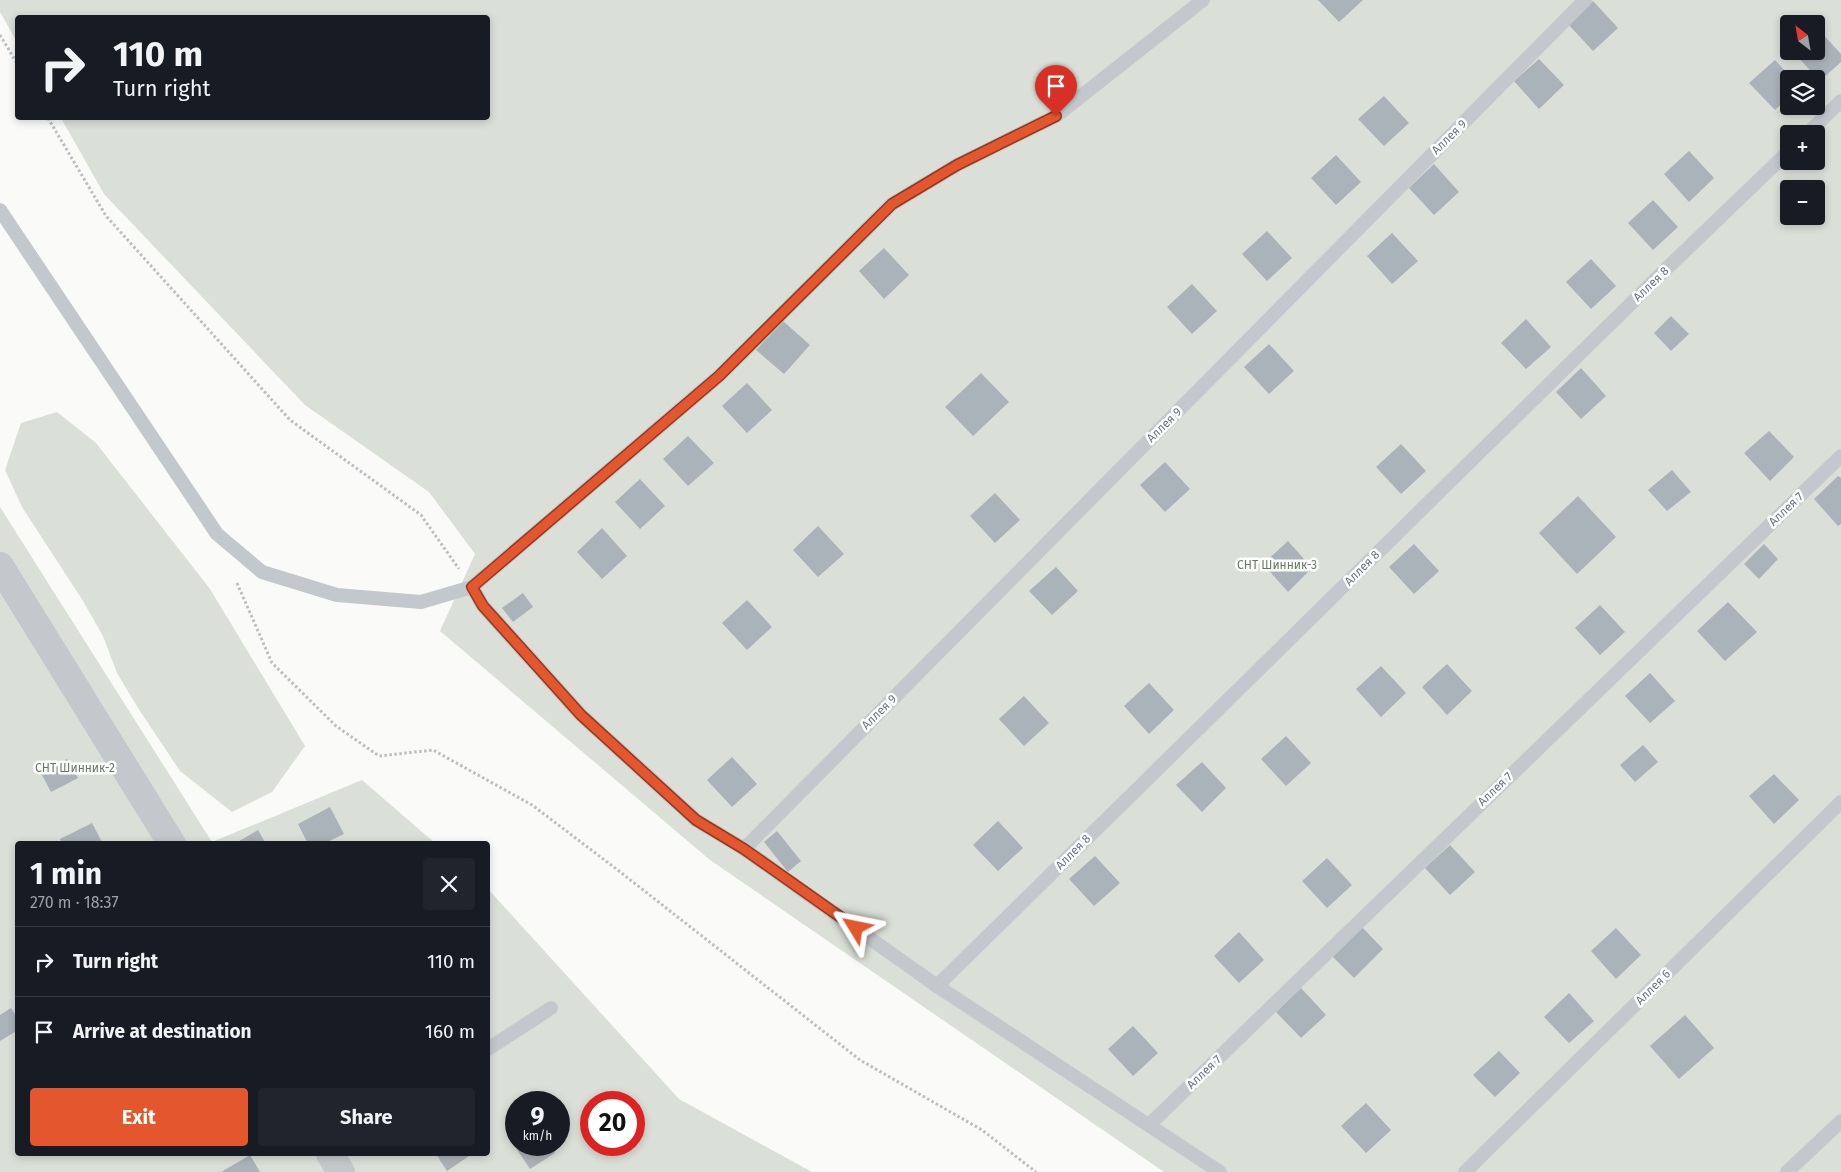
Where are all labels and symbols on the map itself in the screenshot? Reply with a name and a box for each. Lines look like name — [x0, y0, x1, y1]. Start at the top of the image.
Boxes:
north arrow — [1780, 15, 1825, 60]
pin — [1035, 65, 1077, 116]
street label: Аллея 9 — [1429, 117, 1469, 157]
street label: Аллея 8 — [1630, 264, 1672, 304]
street label: Аллея 9 — [1144, 405, 1184, 445]
street label: Аллея 7 — [1766, 489, 1806, 529]
street label: Аллея 8 — [1342, 547, 1383, 588]
park label: СНТ Шинник-3 — [1237, 558, 1317, 572]
street label: Аллея 9 — [859, 692, 899, 732]
park label: СНТ Шинник-2 — [35, 761, 115, 775]
street label: Аллея 7 — [1475, 769, 1515, 809]
street label: Аллея 8 — [1053, 831, 1094, 872]
position arrow — [829, 901, 881, 953]
street label: Аллея 6 — [1633, 967, 1673, 1007]
street label: Аллея 7 — [1184, 1052, 1224, 1092]
speed limit sign: 20 — [580, 1091, 645, 1156]

